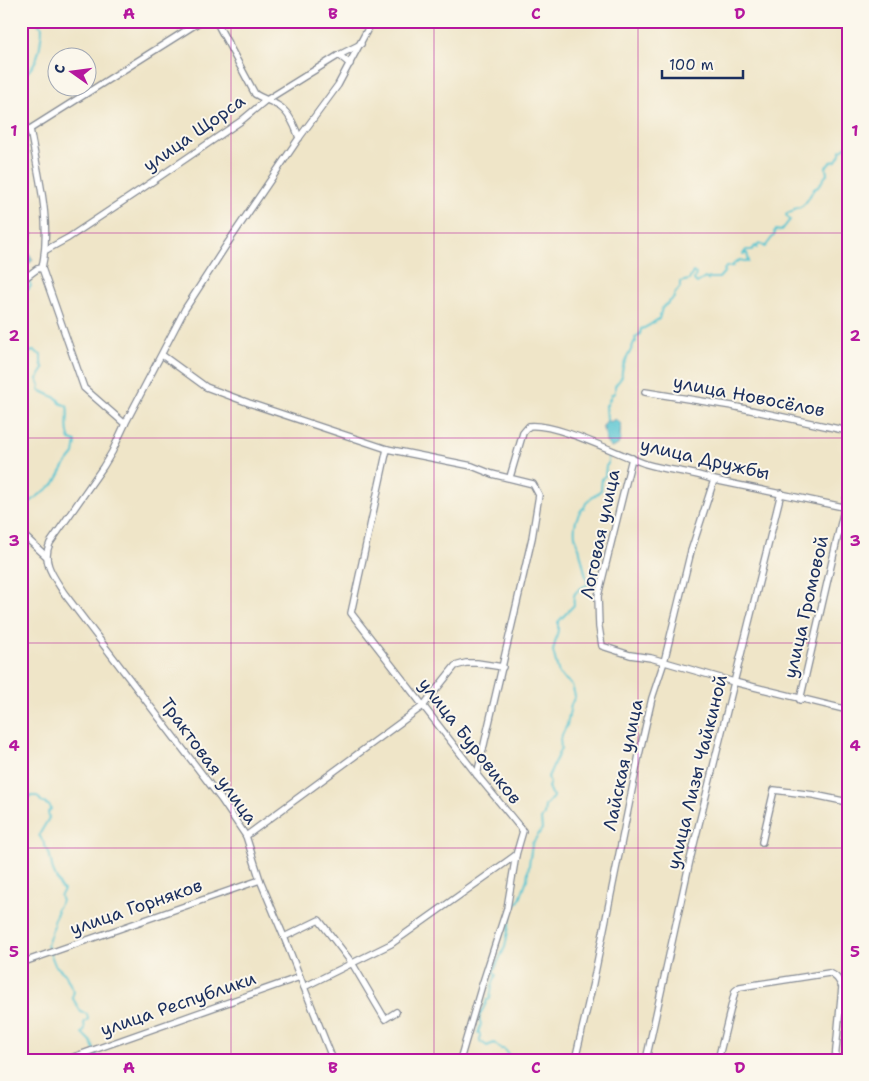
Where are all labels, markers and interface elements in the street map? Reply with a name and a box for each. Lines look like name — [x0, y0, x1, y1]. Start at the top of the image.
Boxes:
text: A — [123, 3, 135, 24]
text: B — [328, 3, 338, 24]
text: C — [531, 3, 541, 24]
text: D — [734, 3, 746, 24]
north arrow — [48, 48, 98, 98]
scale bar — [662, 48, 743, 80]
text: 100 m — [669, 55, 714, 75]
text: С — [50, 63, 69, 75]
street label: улица Щорса — [138, 89, 250, 177]
text: 1 — [10, 120, 18, 141]
text: 1 — [851, 120, 859, 141]
text: 2 — [8, 325, 20, 346]
text: 2 — [849, 325, 861, 346]
street label: улица Новосёлов — [671, 370, 827, 422]
street label: улица Дружбы — [638, 432, 772, 486]
street label: Логовая улица — [575, 467, 625, 601]
text: 3 — [8, 530, 20, 551]
text: 3 — [849, 530, 861, 551]
street label: улица Громовой — [778, 533, 834, 681]
street label: улица Лизы Чайкиной — [661, 672, 733, 872]
street label: улица Буровиков — [413, 673, 527, 809]
street label: Трактовая улица — [155, 693, 263, 829]
street label: Лайская улица — [597, 697, 649, 833]
text: 4 — [8, 735, 20, 756]
text: 4 — [849, 735, 861, 756]
street label: улица Горняков — [67, 873, 205, 941]
text: 5 — [9, 941, 19, 962]
text: 5 — [850, 941, 860, 962]
street label: улица Республики — [97, 966, 259, 1042]
text: A — [123, 1057, 135, 1078]
text: B — [328, 1057, 338, 1078]
text: C — [531, 1057, 541, 1078]
text: D — [734, 1057, 746, 1078]

